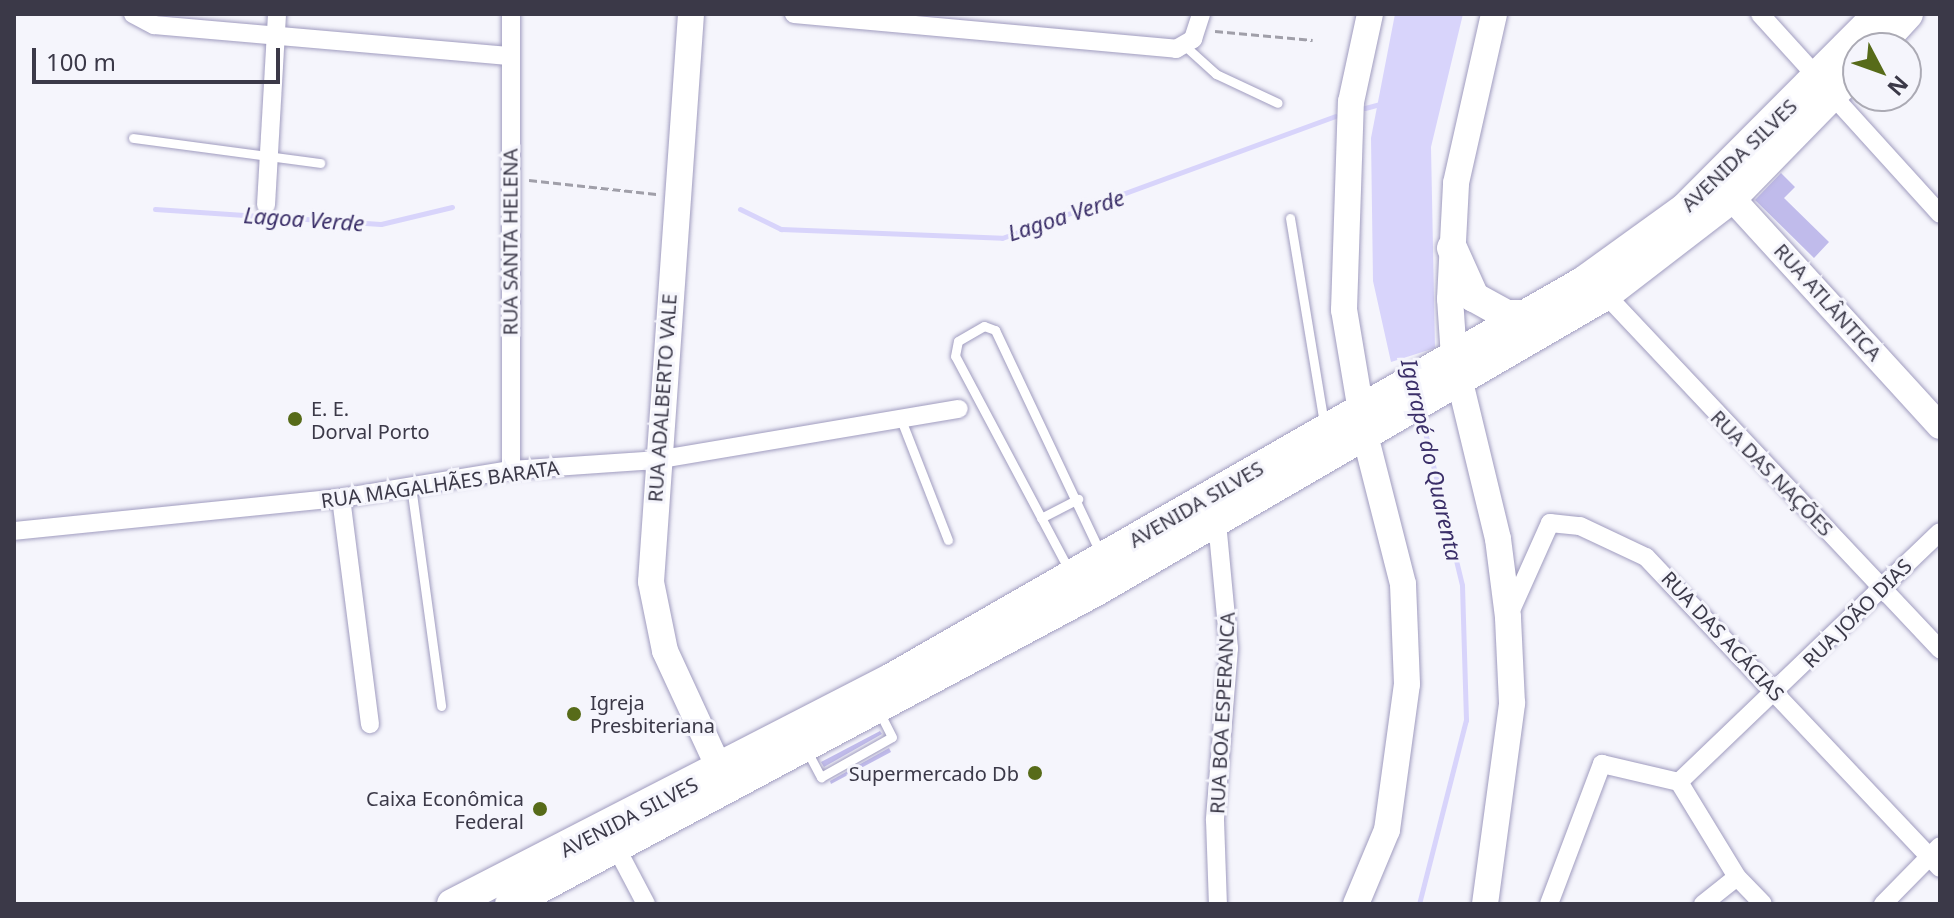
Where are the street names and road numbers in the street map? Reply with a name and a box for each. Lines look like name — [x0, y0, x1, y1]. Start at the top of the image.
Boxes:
street label: AVENIDA SILVES — [1676, 94, 1802, 216]
street label: RUA SANTA HELENA — [498, 148, 522, 336]
street label: RUA ATLÂNTICA — [1769, 239, 1887, 365]
street label: RUA ADALBERTO VALE — [643, 293, 681, 503]
street label: RUA DAS NAÇÕES — [1706, 405, 1838, 541]
street label: RUA MAGALHÃES BARATA — [319, 455, 561, 513]
street label: AVENIDA SILVES — [1125, 456, 1267, 552]
street label: RUA JOÃO DIAS — [1798, 554, 1916, 672]
street label: RUA DAS ACÁCIAS — [1657, 566, 1789, 706]
street label: RUA BOA ESPERANCA — [1205, 611, 1239, 815]
street label: AVENIDA SILVES — [556, 772, 702, 862]

